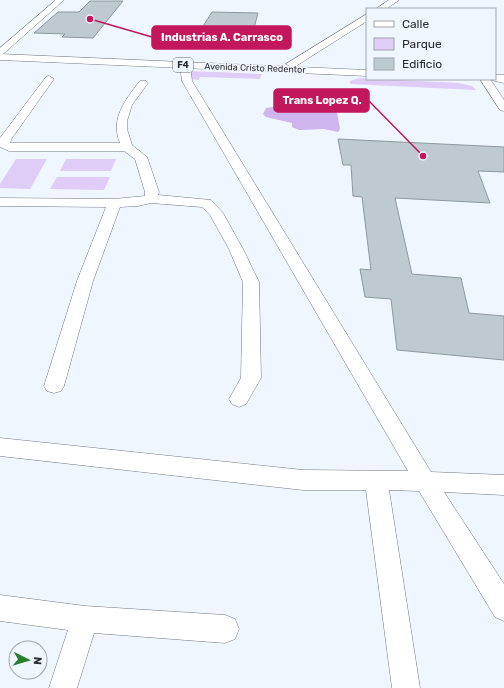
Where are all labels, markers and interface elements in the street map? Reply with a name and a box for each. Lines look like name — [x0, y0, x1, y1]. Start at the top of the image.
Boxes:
legend — [366, 8, 496, 80]
text: Calle — [402, 17, 429, 31]
callout: Industrias A. Carrasco — [152, 26, 291, 49]
text: Industrias A. Carrasco — [161, 31, 283, 44]
text: Parque — [402, 37, 442, 51]
text: Edificio — [402, 57, 442, 71]
road number: F4 — [173, 58, 193, 72]
street label: Avenida Cristo Redentor — [204, 61, 307, 75]
callout: Trans Lopez Q. — [274, 89, 369, 112]
text: Trans Lopez Q. — [282, 94, 362, 107]
north arrow — [8, 640, 48, 680]
text: N — [31, 656, 44, 665]

